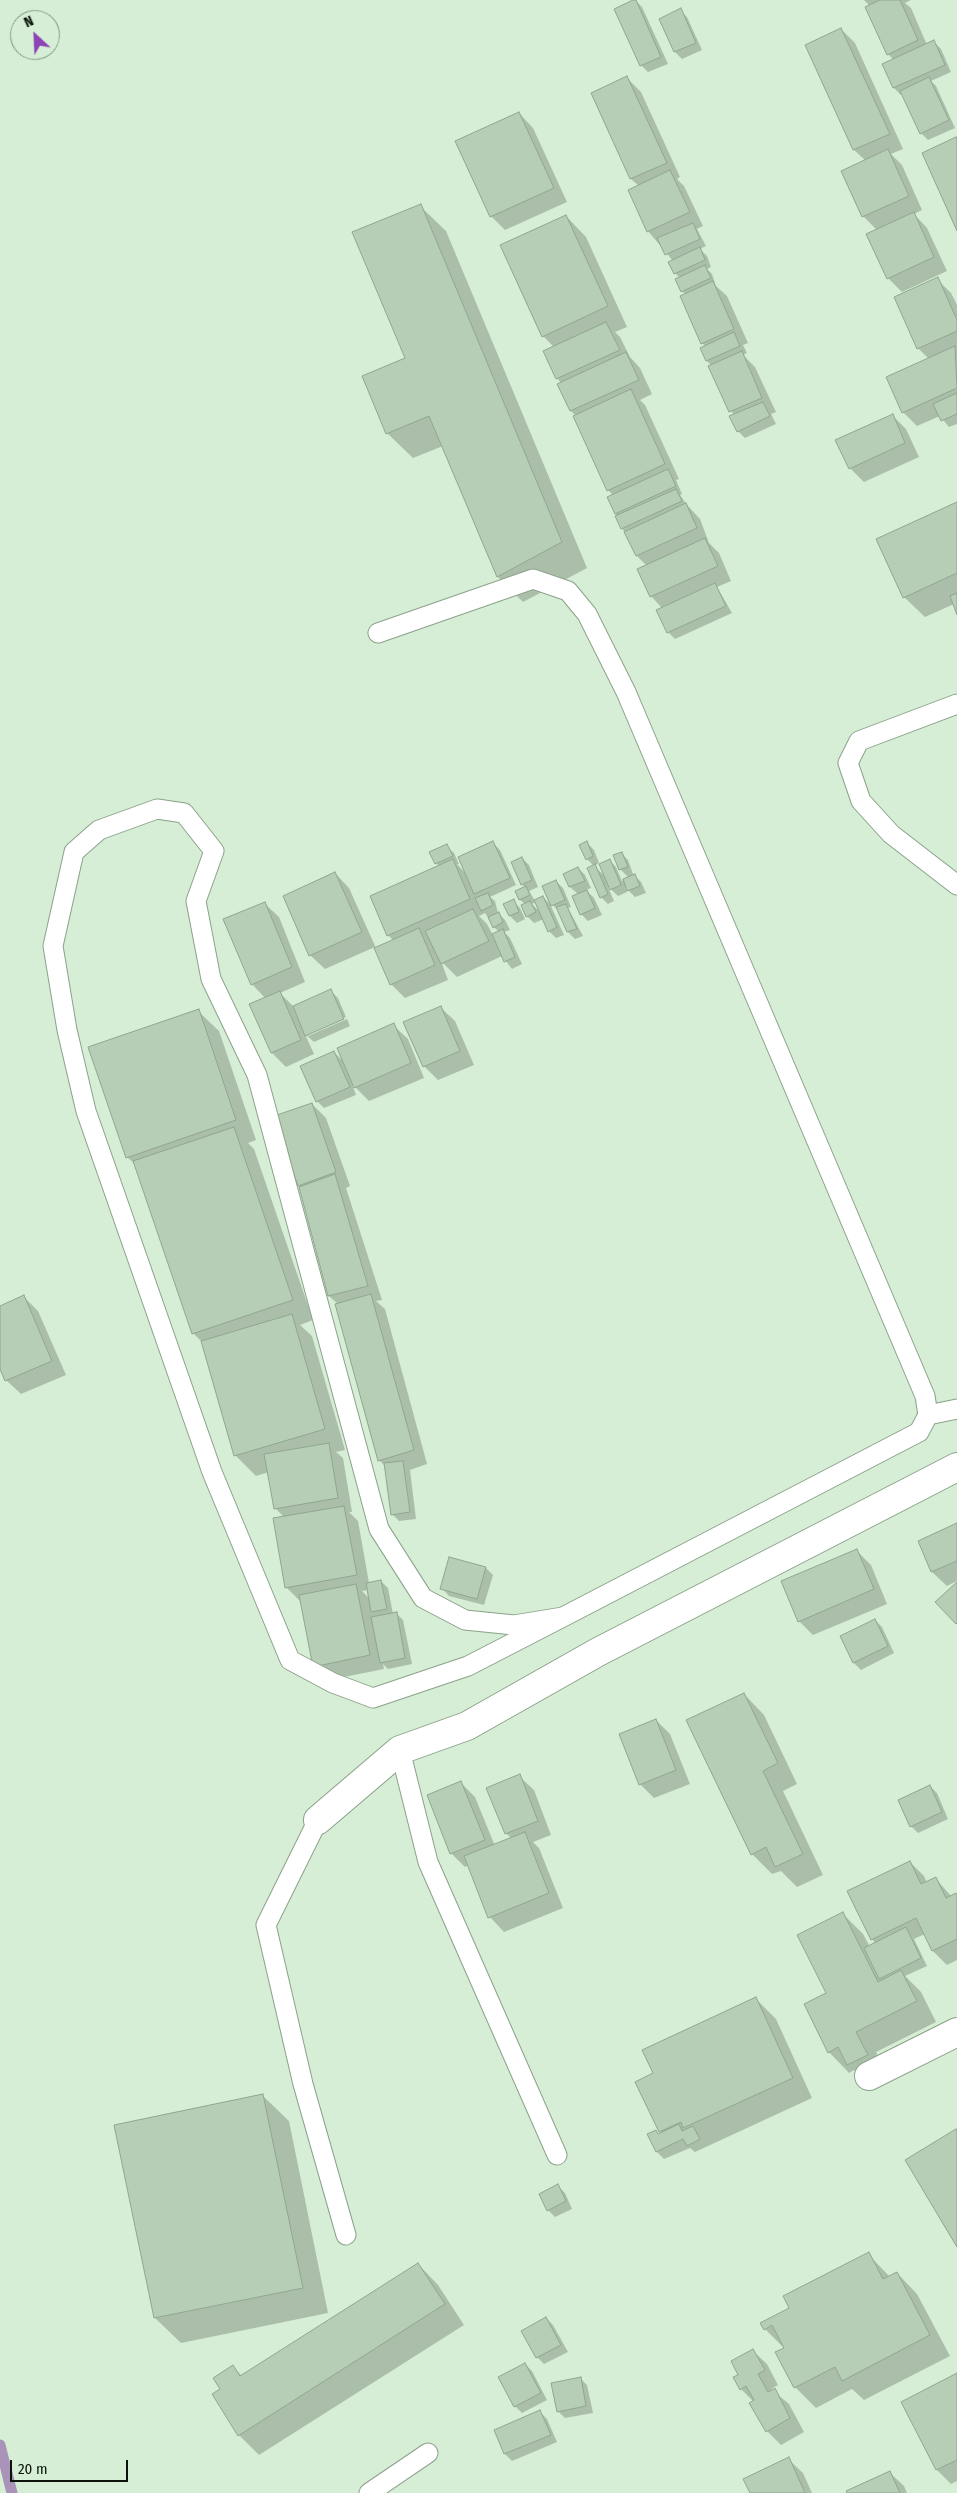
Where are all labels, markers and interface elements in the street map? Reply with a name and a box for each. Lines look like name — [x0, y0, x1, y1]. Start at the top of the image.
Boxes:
north arrow — [10, 10, 60, 60]
text: N — [21, 12, 36, 31]
scale bar — [12, 2450, 130, 2482]
text: 20 m — [18, 2460, 48, 2478]

